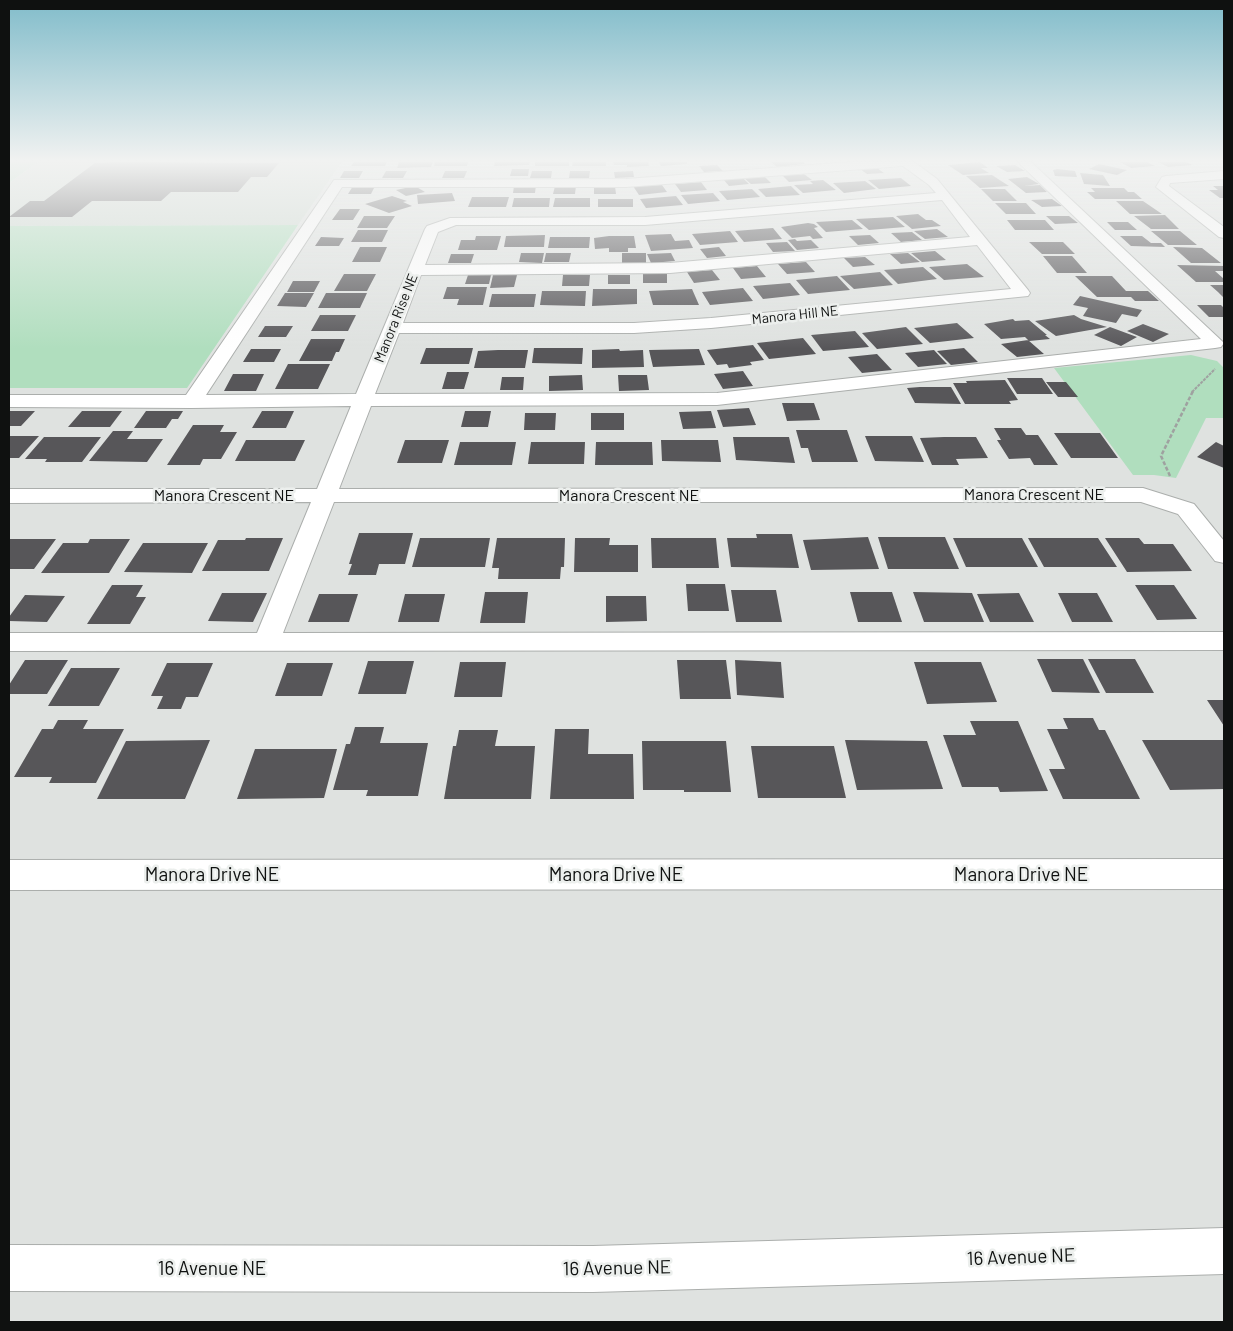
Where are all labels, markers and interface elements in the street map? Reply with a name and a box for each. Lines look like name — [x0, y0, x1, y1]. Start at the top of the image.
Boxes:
street label: Manora Rise NE — [371, 271, 421, 365]
street label: Manora Hill NE — [751, 302, 839, 328]
street label: Manora Crescent NE — [964, 485, 1104, 505]
street label: Manora Crescent NE — [154, 486, 294, 506]
street label: Manora Crescent NE — [559, 486, 699, 506]
street label: Manora Drive NE — [145, 864, 279, 886]
street label: Manora Drive NE — [549, 864, 683, 886]
street label: Manora Drive NE — [954, 864, 1088, 886]
street label: 16 Avenue NE — [966, 1244, 1076, 1270]
street label: 16 Avenue NE — [563, 1256, 671, 1280]
street label: 16 Avenue NE — [158, 1258, 266, 1280]

